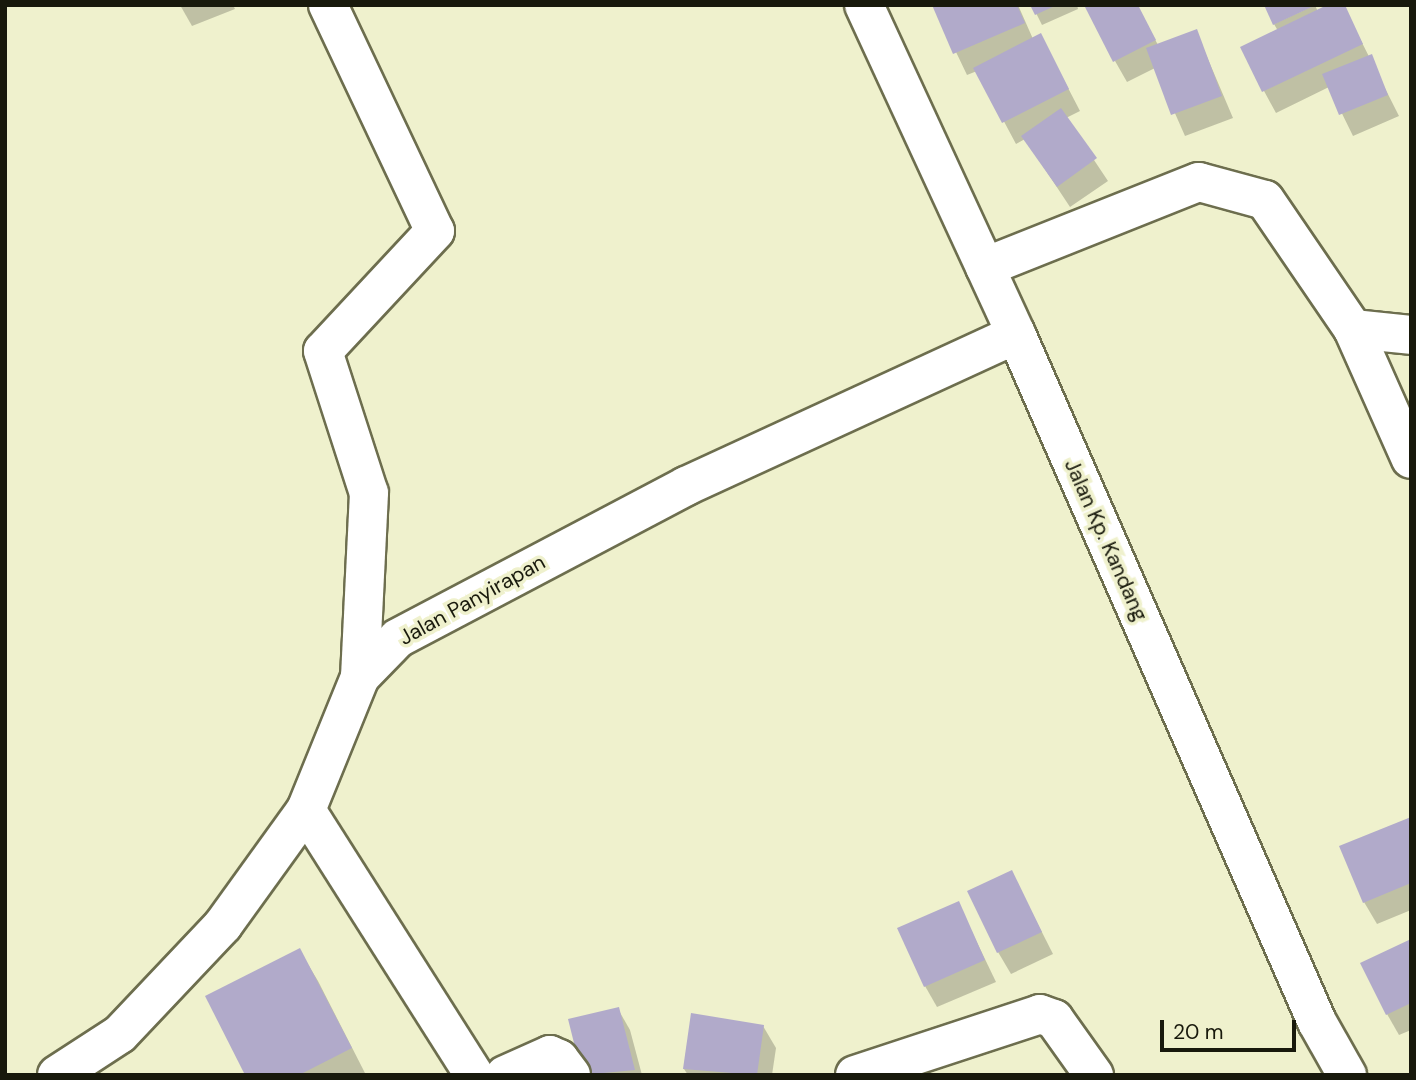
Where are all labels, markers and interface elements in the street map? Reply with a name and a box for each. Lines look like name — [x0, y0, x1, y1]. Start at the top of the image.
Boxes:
street label: Jalan Kp. Kandang — [1059, 455, 1153, 625]
street label: Jalan Panyirapan — [395, 549, 549, 651]
scale bar — [1164, 1006, 1300, 1050]
text: 20 m — [1173, 1018, 1224, 1046]

